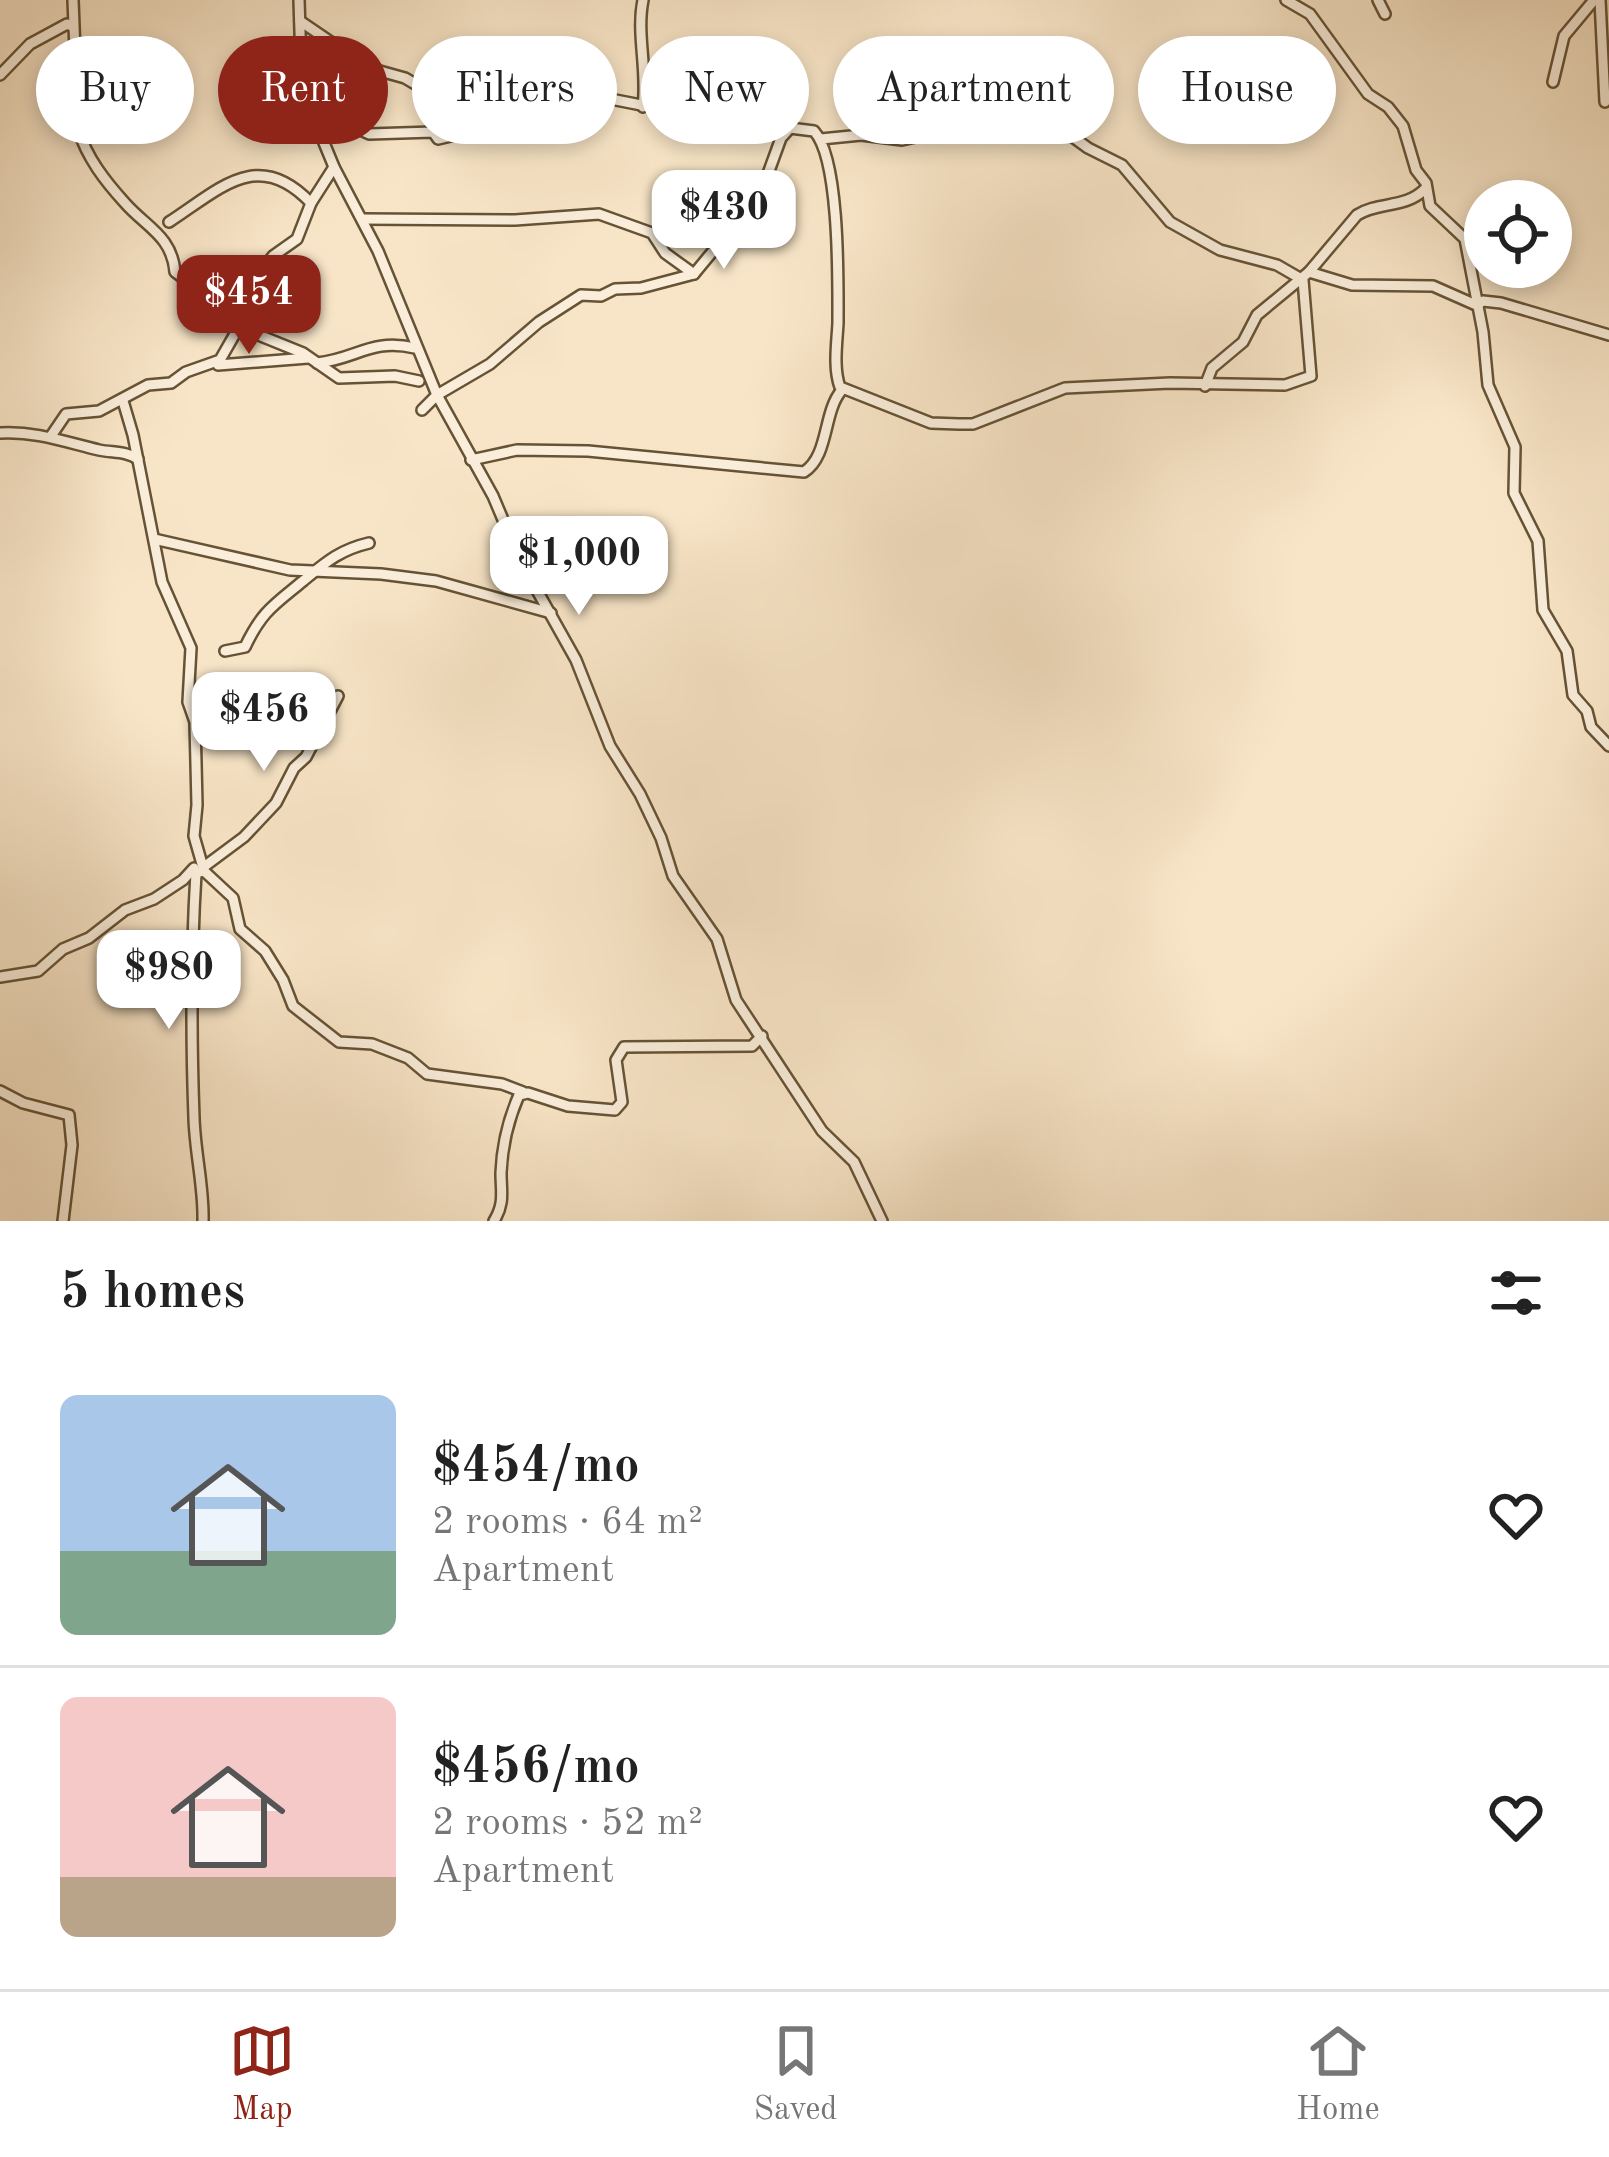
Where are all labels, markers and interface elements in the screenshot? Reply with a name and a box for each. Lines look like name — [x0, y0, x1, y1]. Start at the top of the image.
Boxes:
chip: Buy — [36, 36, 194, 144]
chip: Rent — [218, 36, 388, 144]
chip: Filters — [412, 36, 617, 144]
chip: New — [641, 36, 809, 144]
chip: Apartment — [833, 36, 1114, 144]
chip: House — [1138, 36, 1336, 144]
pin: $430 — [653, 170, 795, 272]
map controls — [1464, 180, 1572, 288]
button: locate — [1464, 180, 1572, 288]
text: $430 — [679, 189, 769, 228]
pin: $454 — [178, 255, 320, 357]
text: $454 — [204, 274, 294, 313]
pin: $1,000 — [481, 516, 677, 618]
text: $1,000 — [517, 535, 641, 574]
pin: $456 — [193, 672, 335, 774]
text: $456 — [219, 691, 309, 730]
pin: $980 — [98, 930, 240, 1032]
text: $980 — [124, 949, 214, 988]
icon: filters — [1483, 1260, 1549, 1326]
text: 5 homes — [60, 1268, 245, 1319]
text: $454/mo — [432, 1442, 640, 1493]
icon: home — [156, 1443, 300, 1587]
icon: heart — [1483, 1482, 1549, 1548]
text: 2 rooms · 64 m² — [432, 1503, 703, 1542]
text: Apartment — [432, 1551, 615, 1590]
text: $456/mo — [432, 1743, 640, 1794]
icon: home — [156, 1745, 300, 1889]
icon: heart — [1483, 1784, 1549, 1850]
text: 2 rooms · 52 m² — [432, 1804, 703, 1843]
text: Apartment — [432, 1852, 615, 1891]
tab: Map — [229, 2018, 295, 2131]
tab: Saved — [754, 2018, 838, 2131]
tab: Home — [1296, 2018, 1380, 2131]

